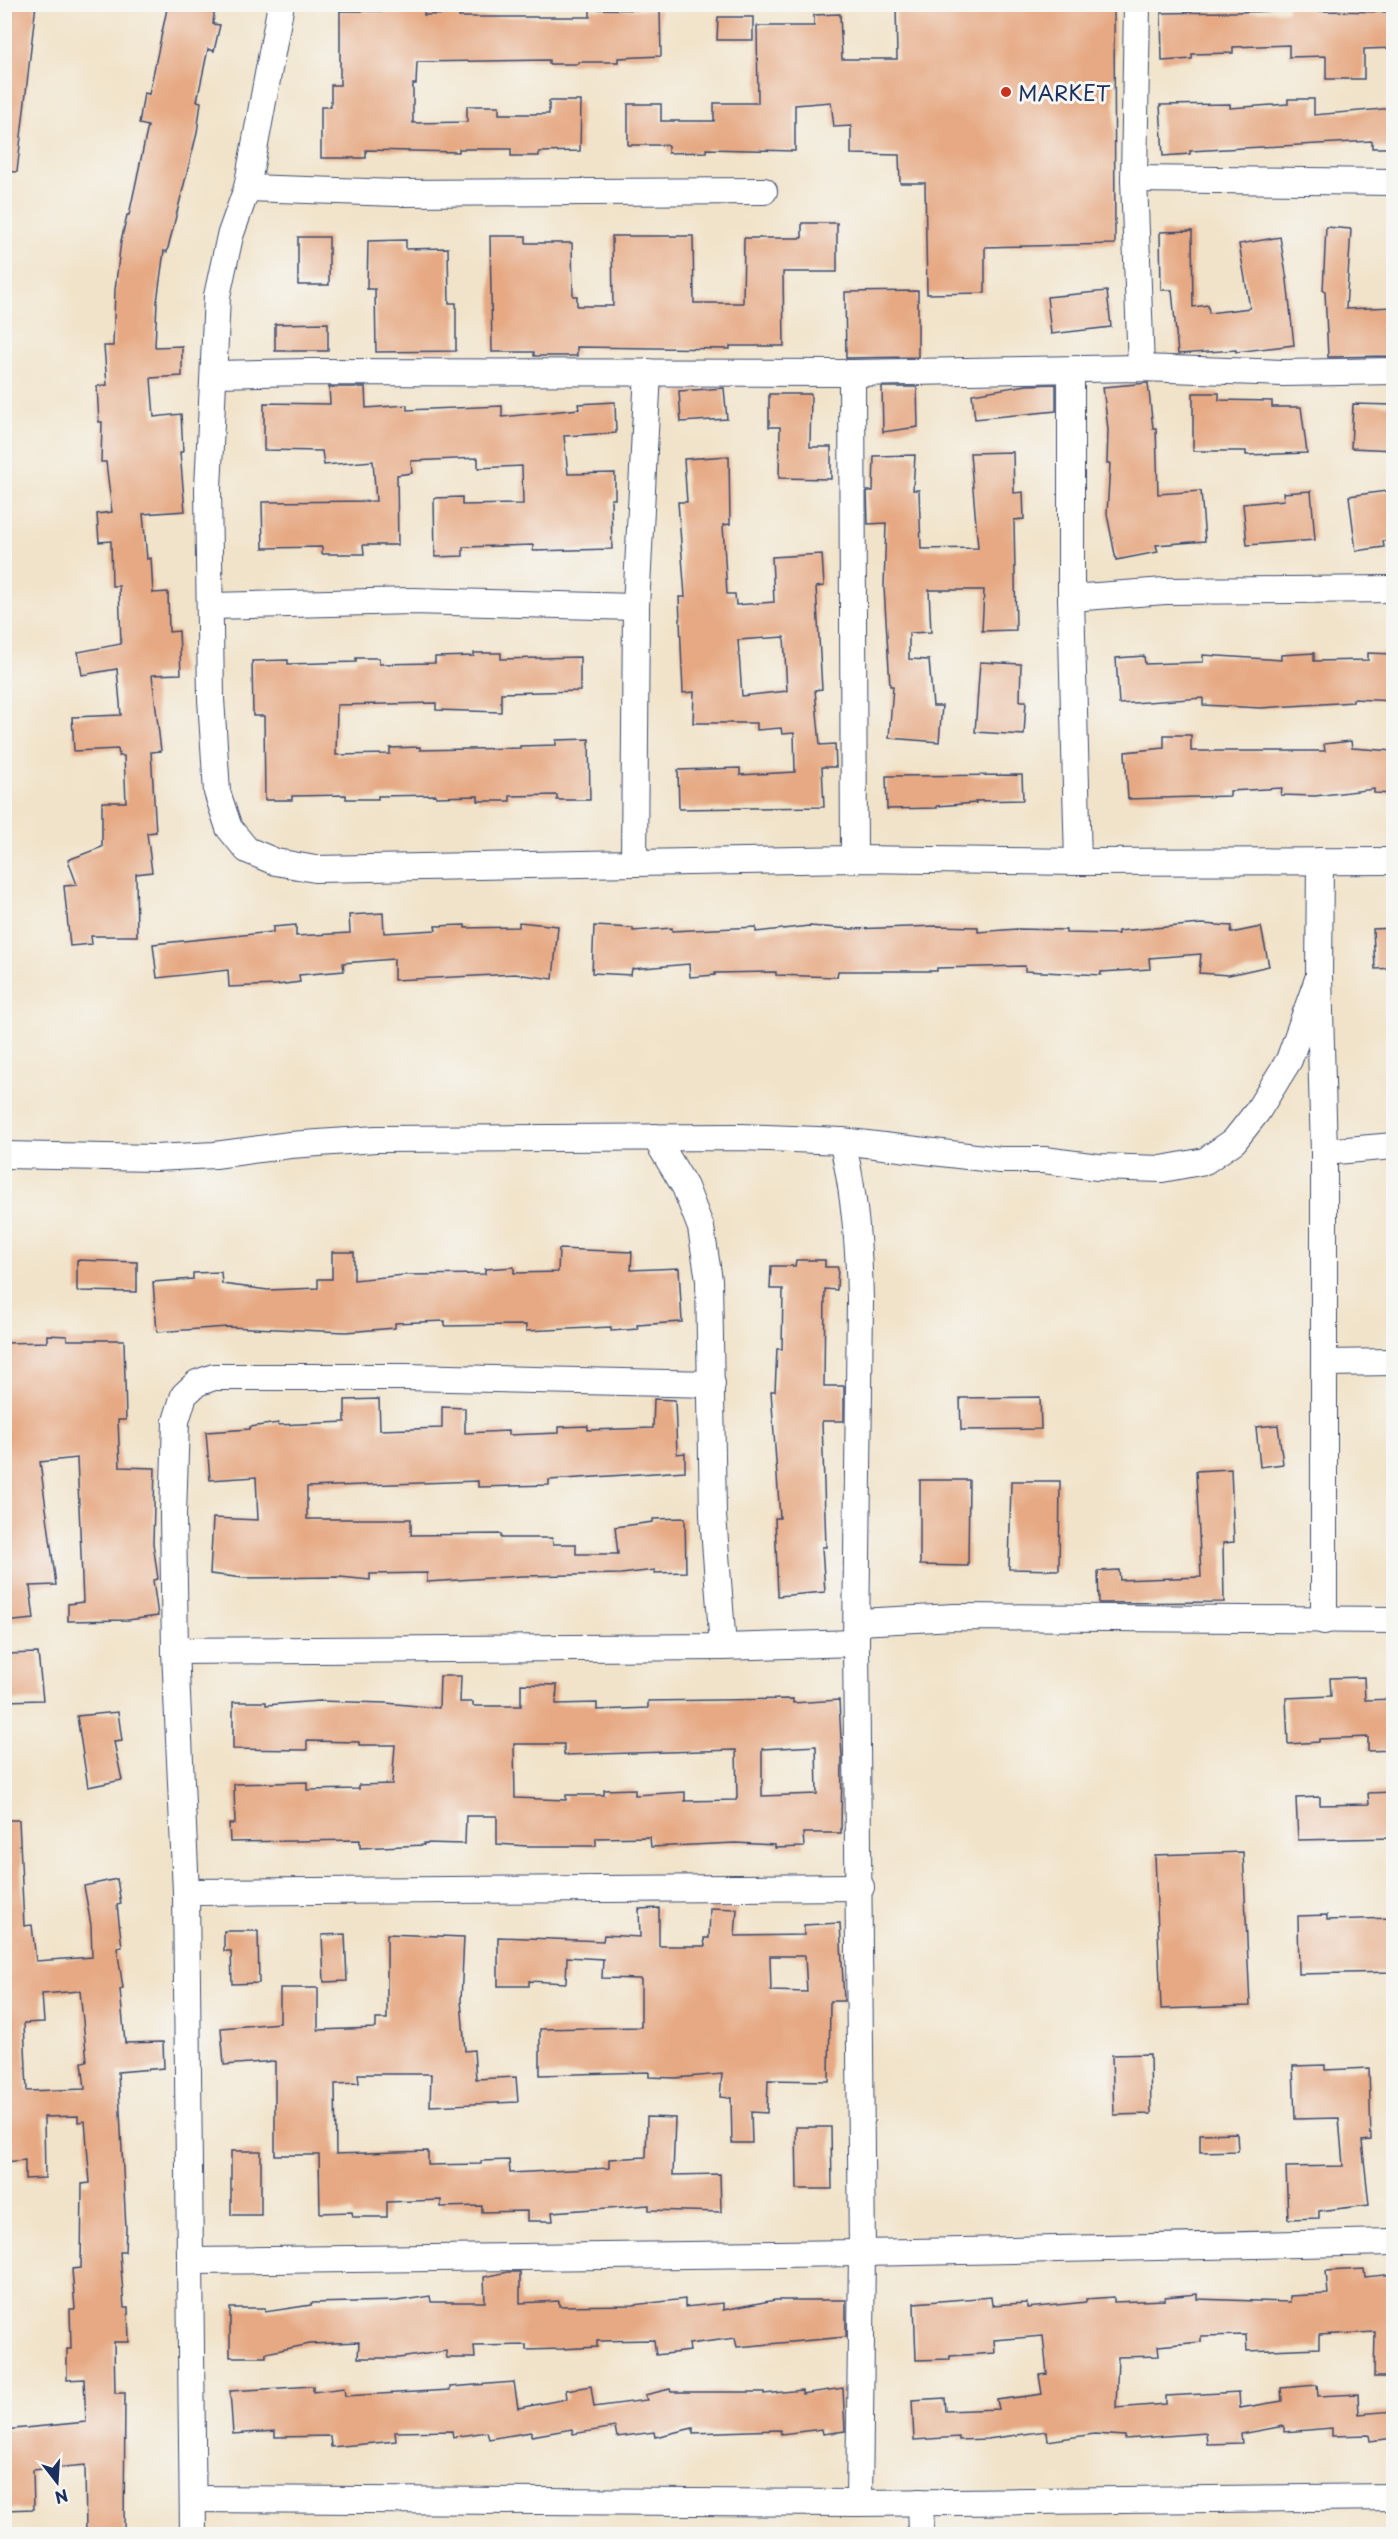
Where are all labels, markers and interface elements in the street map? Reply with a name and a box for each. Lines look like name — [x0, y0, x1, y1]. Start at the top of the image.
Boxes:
place label: MARKET — [1018, 76, 1111, 108]
marker: MARKET — [999, 85, 1013, 99]
north arrow — [27, 2452, 87, 2512]
text: N — [52, 2484, 71, 2511]

